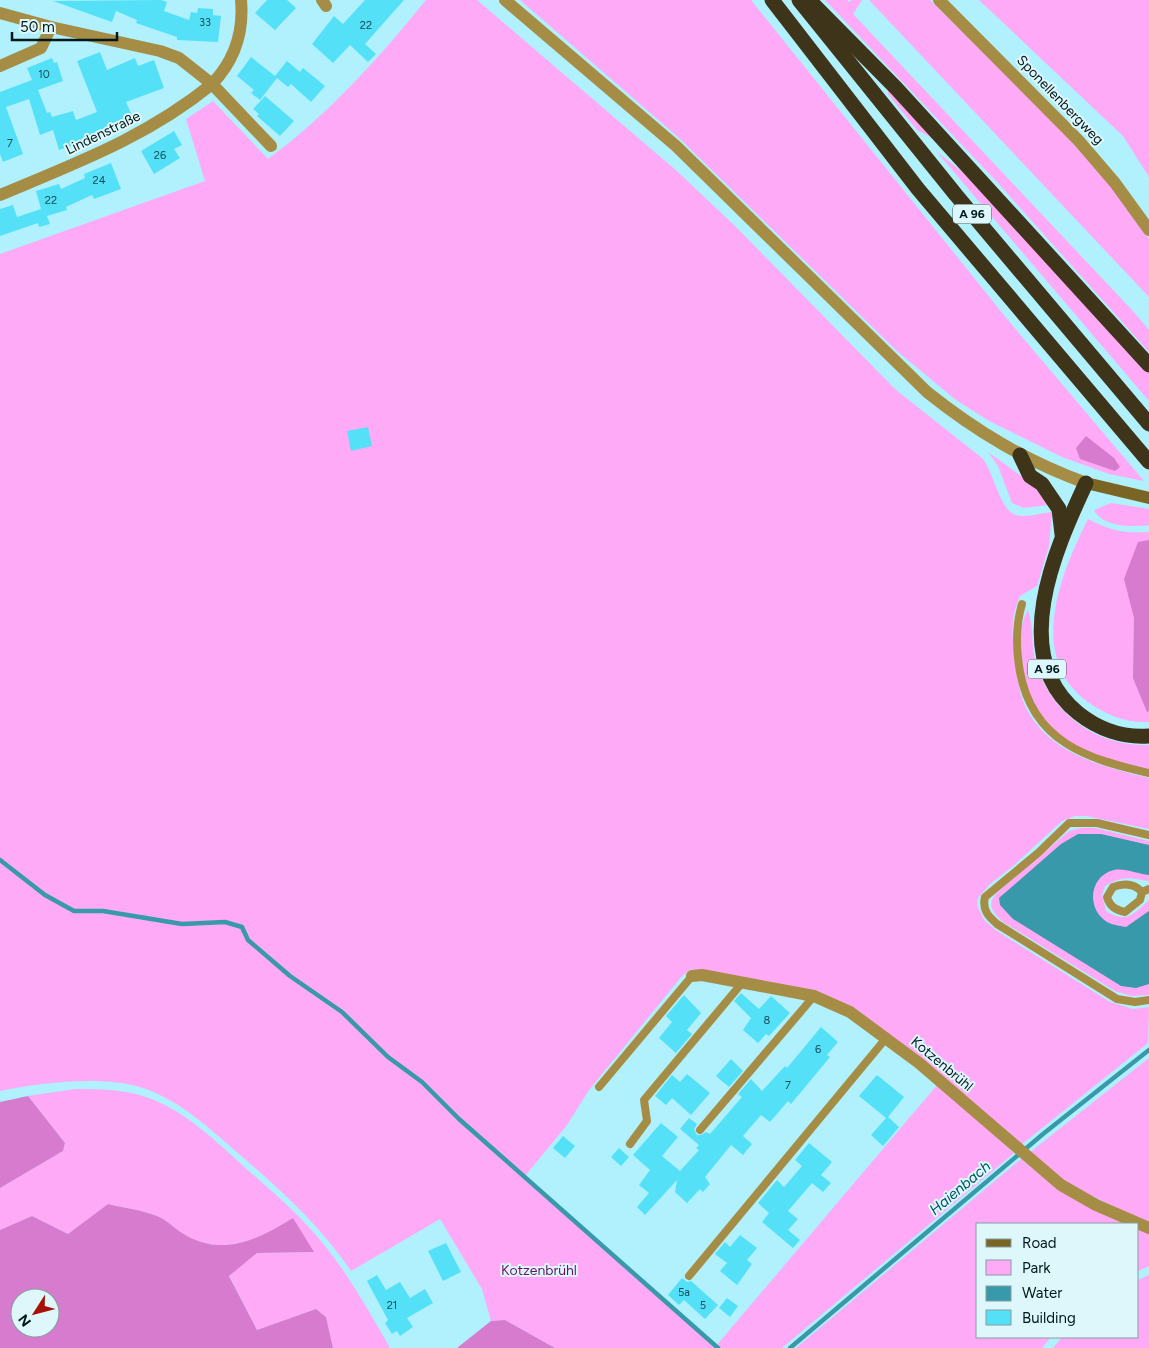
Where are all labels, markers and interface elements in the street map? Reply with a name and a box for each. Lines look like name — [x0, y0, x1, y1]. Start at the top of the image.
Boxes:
scale bar — [12, 10, 118, 42]
house number: 33 — [199, 16, 211, 29]
text: 50 m — [20, 18, 55, 36]
house number: 22 — [360, 19, 372, 32]
street label: Sponellenbergweg — [1013, 52, 1107, 148]
house number: 10 — [38, 68, 50, 81]
street label: Lindenstraße — [63, 107, 144, 158]
house number: 7 — [7, 137, 13, 150]
house number: 26 — [154, 149, 166, 162]
house number: 24 — [93, 174, 106, 187]
house number: 22 — [45, 194, 57, 207]
road number: A 96 — [953, 204, 991, 223]
road number: A 96 — [1028, 660, 1066, 679]
house number: 8 — [764, 1014, 771, 1027]
street label: Kotzenbrühl — [907, 1033, 977, 1095]
house number: 6 — [815, 1043, 821, 1056]
house number: 7 — [785, 1079, 791, 1092]
water label: Haienbach — [926, 1157, 994, 1219]
legend — [976, 1223, 1139, 1338]
text: Road — [1022, 1234, 1057, 1252]
text: Park — [1022, 1259, 1051, 1277]
park label: Kotzenbrühl — [501, 1262, 577, 1279]
text: Water — [1022, 1284, 1062, 1302]
house number: 5a — [678, 1286, 690, 1299]
north arrow — [10, 1288, 60, 1338]
house number: 21 — [387, 1299, 397, 1312]
house number: 5 — [700, 1299, 706, 1312]
text: Building — [1022, 1309, 1076, 1327]
text: N — [15, 1311, 35, 1330]

